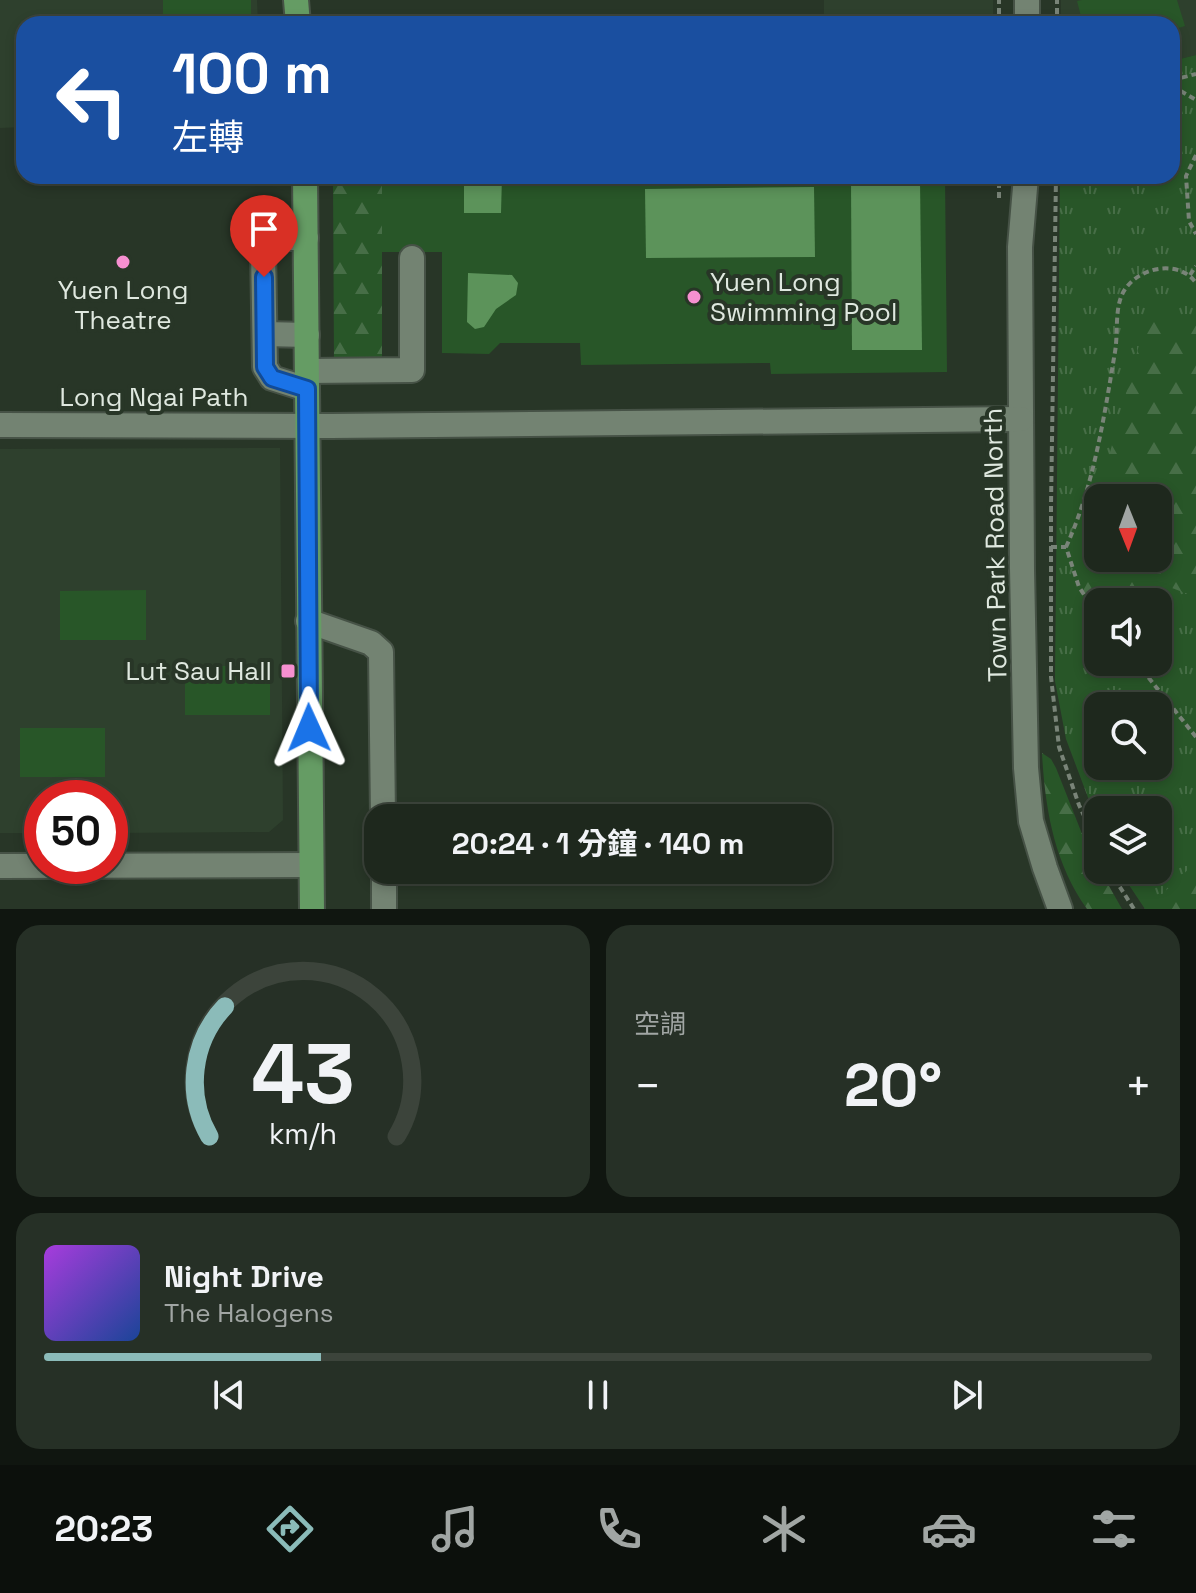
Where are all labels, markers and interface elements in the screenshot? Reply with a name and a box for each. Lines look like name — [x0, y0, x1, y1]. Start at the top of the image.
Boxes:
text: 100 m — [172, 38, 332, 109]
icon: left — [40, 48, 144, 152]
text: 左轉 — [172, 115, 244, 161]
pin — [230, 195, 298, 277]
icon: arrive — [242, 207, 286, 251]
marker: Yuen Long Theatre — [114, 253, 132, 271]
place label: Yuen Long Swimming Pool — [710, 265, 897, 329]
place label: Yuen Long Theatre — [58, 273, 188, 337]
marker: Yuen Long Swimming Pool — [685, 288, 703, 306]
street label: Long Ngai Path — [60, 380, 248, 414]
street label: Town Park Road North — [976, 408, 1014, 682]
north arrow — [1084, 484, 1172, 572]
map controls — [1084, 484, 1172, 884]
button: sound — [1084, 588, 1172, 676]
place label: Lut Sau Hall — [125, 654, 272, 688]
marker: Lut Sau Hall — [279, 662, 297, 680]
position arrow — [267, 686, 351, 770]
button: search — [1084, 692, 1172, 780]
speed limit sign: 50 — [24, 780, 128, 884]
button: layers — [1084, 796, 1172, 884]
text: 20:24 · 1 分鐘 · 140 m — [452, 824, 744, 863]
text: 空調 — [634, 1007, 686, 1041]
text: 43 — [251, 1021, 355, 1127]
text: 20° — [844, 1047, 942, 1124]
text: − — [634, 1058, 661, 1114]
text: + — [1125, 1058, 1152, 1114]
text: km/h — [269, 1116, 337, 1152]
text: Night Drive — [164, 1257, 324, 1296]
text: The Halogens — [164, 1296, 333, 1330]
icon: previous — [207, 1373, 251, 1417]
icon: pause — [576, 1373, 620, 1417]
icon: next — [945, 1373, 989, 1417]
icon: directions — [262, 1501, 318, 1557]
icon: music — [427, 1501, 483, 1557]
icon: phone — [591, 1501, 647, 1557]
icon: climate — [756, 1501, 812, 1557]
icon: car — [921, 1501, 977, 1557]
icon: filters — [1086, 1501, 1142, 1557]
text: 20:23 — [54, 1506, 153, 1552]

